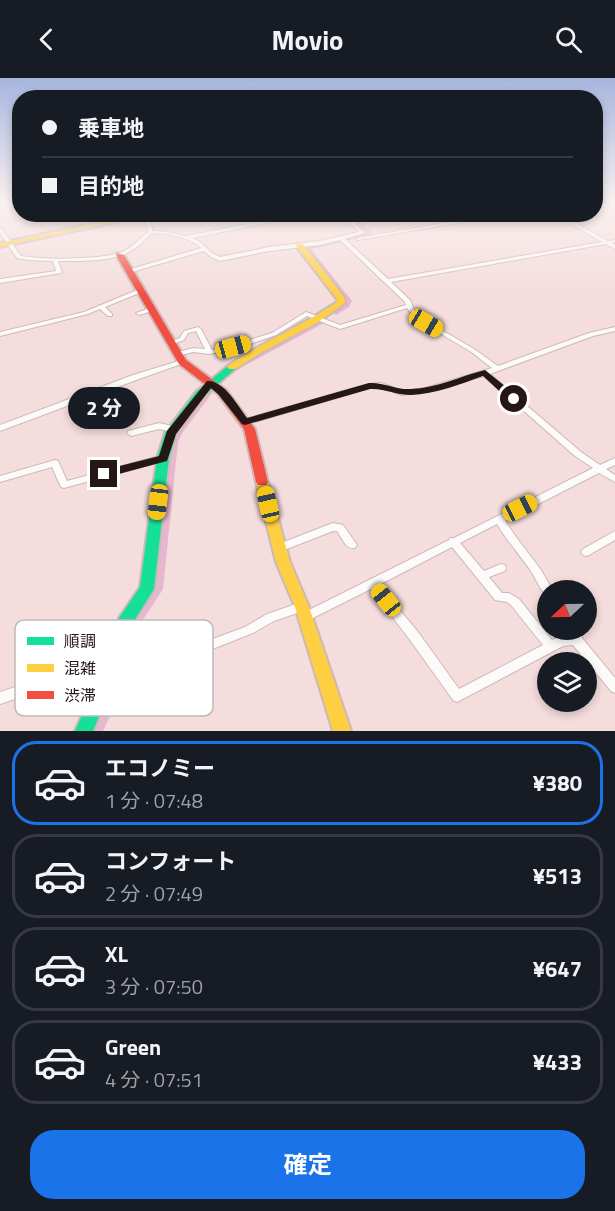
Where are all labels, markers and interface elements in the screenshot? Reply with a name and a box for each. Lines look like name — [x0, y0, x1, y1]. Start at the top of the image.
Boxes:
text: Movio — [272, 19, 343, 60]
icon: back — [30, 23, 63, 56]
icon: search — [552, 23, 585, 56]
text: 乗車地 — [78, 111, 144, 145]
text: 目的地 — [78, 169, 144, 203]
car — [406, 306, 446, 340]
car — [213, 334, 253, 360]
route start — [500, 385, 527, 412]
callout: 2 分 — [68, 387, 140, 429]
text: 2 分 — [86, 392, 122, 423]
route end — [90, 460, 117, 487]
car — [147, 483, 169, 521]
car — [255, 484, 281, 524]
car — [500, 492, 540, 524]
car — [368, 580, 404, 620]
north arrow — [537, 580, 597, 640]
map controls — [537, 580, 597, 712]
legend — [15, 620, 213, 716]
text: 順調 — [64, 629, 96, 653]
button: layers — [537, 652, 597, 712]
text: 混雑 — [64, 656, 96, 680]
text: 渋滞 — [64, 683, 96, 707]
text: エコノミー — [105, 751, 215, 785]
icon: car — [33, 756, 87, 810]
text: ¥380 — [533, 766, 582, 800]
text: 1 分 · 07:48 — [105, 785, 203, 816]
text: コンフォート — [105, 844, 236, 878]
icon: car — [33, 849, 87, 903]
text: ¥513 — [533, 859, 582, 893]
text: 2 分 · 07:49 — [105, 878, 203, 909]
text: XL — [105, 937, 128, 971]
icon: car — [33, 942, 87, 996]
text: ¥647 — [533, 952, 582, 986]
text: 3 分 · 07:50 — [105, 971, 203, 1002]
text: Green — [105, 1030, 161, 1064]
icon: car — [33, 1035, 87, 1089]
text: ¥433 — [533, 1045, 582, 1079]
text: 4 分 · 07:51 — [105, 1064, 203, 1095]
button: 確定 — [30, 1130, 585, 1199]

